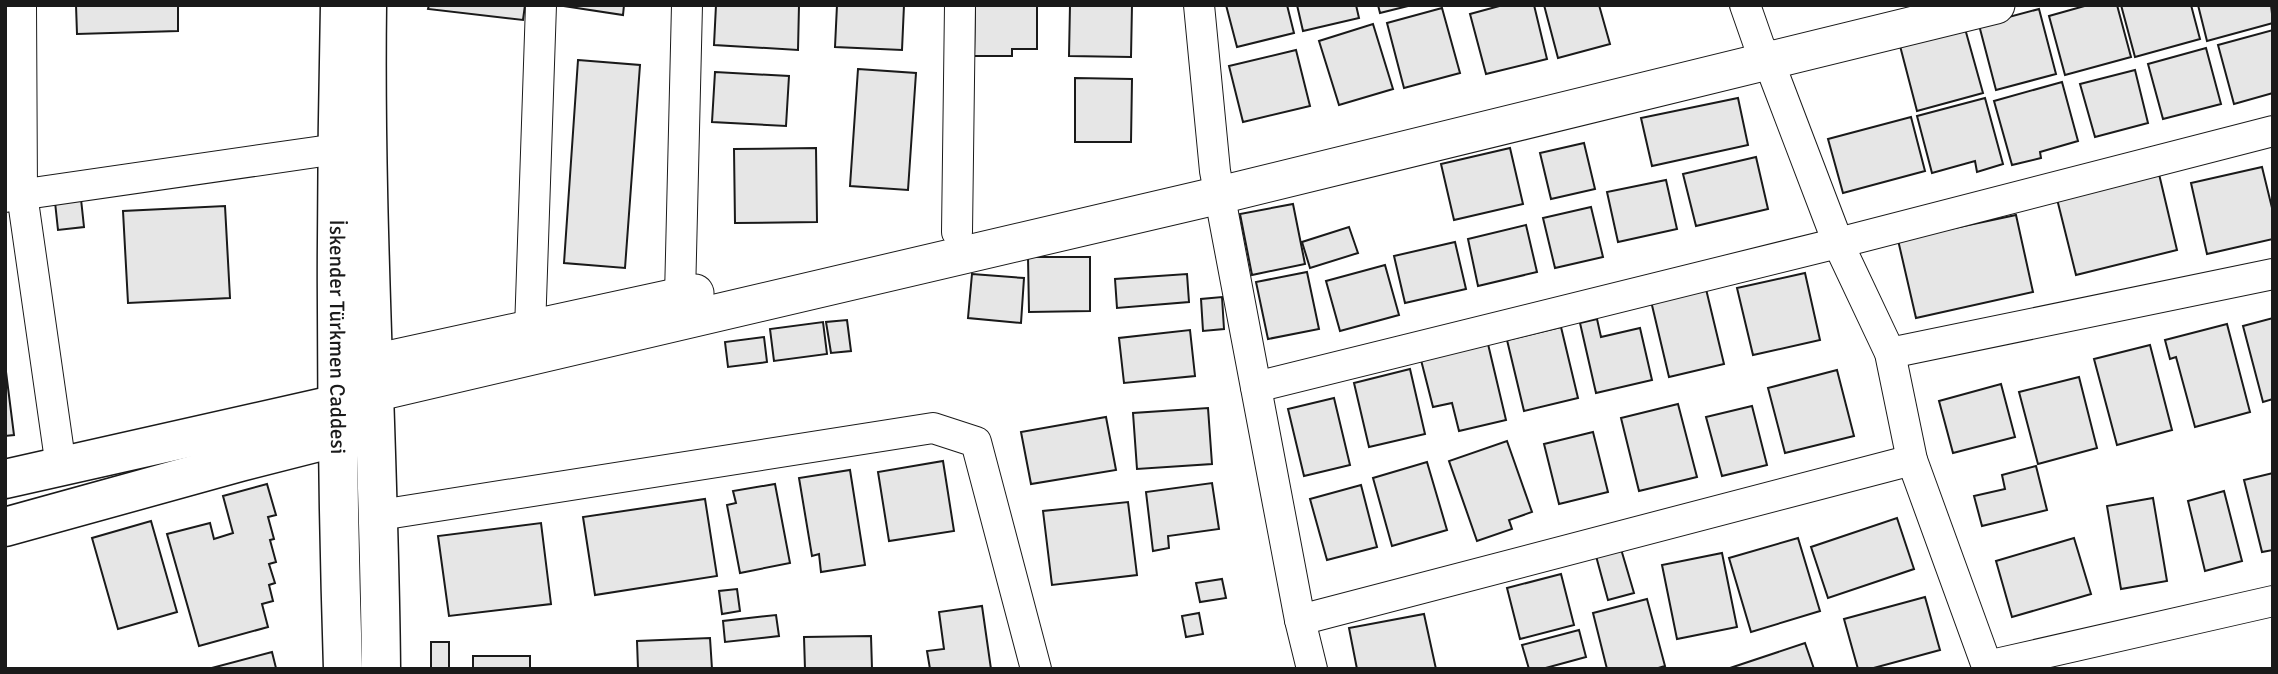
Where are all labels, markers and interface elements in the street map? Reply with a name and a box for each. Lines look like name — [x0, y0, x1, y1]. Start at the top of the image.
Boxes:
street label: İskender Türkmen Caddesi — [324, 219, 351, 455]

